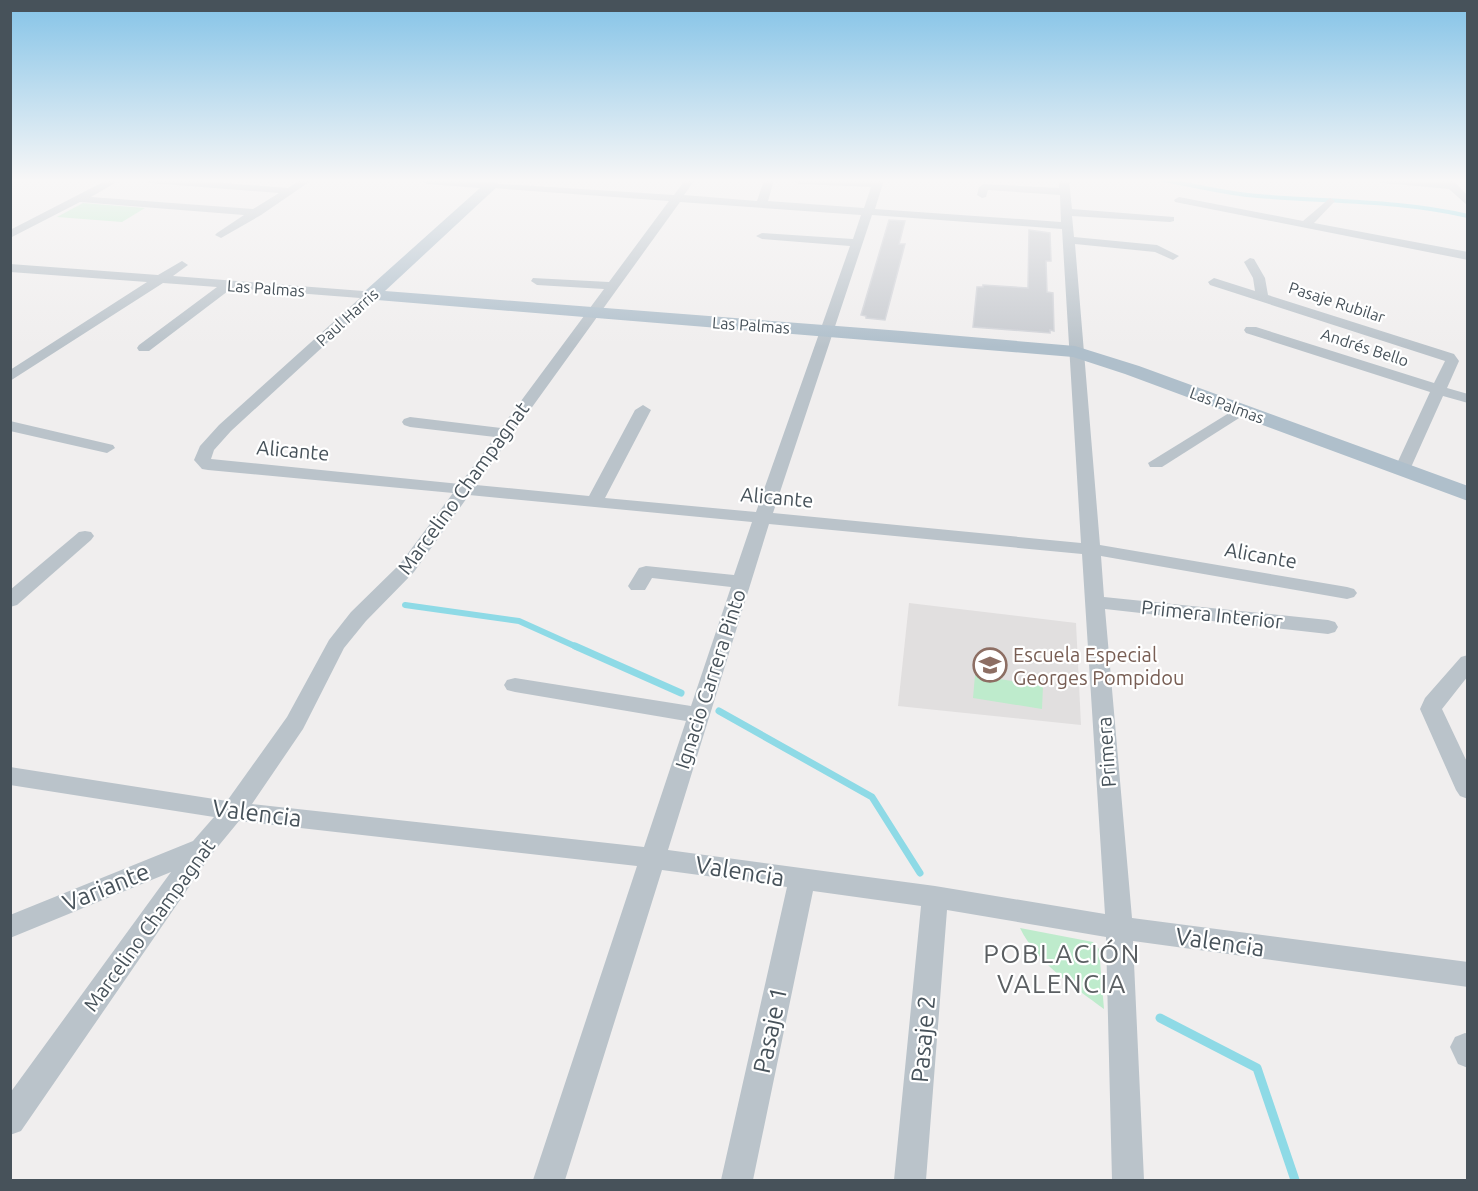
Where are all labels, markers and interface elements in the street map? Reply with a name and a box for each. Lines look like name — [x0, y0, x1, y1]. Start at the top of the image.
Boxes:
street label: Las Palmas — [227, 276, 305, 300]
street label: Pasaje Rubilar — [1287, 278, 1387, 326]
street label: Paul Harris — [312, 285, 382, 349]
street label: Las Palmas — [712, 313, 790, 337]
street label: Andrés Bello — [1319, 324, 1411, 370]
street label: Las Palmas — [1187, 383, 1267, 427]
street label: Marcelino Champagnat — [393, 397, 533, 579]
street label: Alicante — [256, 435, 330, 465]
street label: Alicante — [740, 482, 814, 512]
street label: Alicante — [1223, 537, 1299, 573]
street label: Ignacio Carrera Pinto — [670, 586, 750, 772]
street label: Primera Interior — [1140, 595, 1284, 633]
place label: Escuela Especial Georges Pompidou — [1013, 643, 1184, 689]
school or university icon: Escuela Especial Georges Pompidou — [972, 647, 1008, 683]
street label: Primera — [1092, 716, 1120, 788]
street label: Valencia — [211, 794, 303, 832]
street label: Marcelino Champagnat — [79, 834, 219, 1016]
street label: Valencia — [694, 851, 786, 891]
street label: Variante — [59, 857, 153, 917]
street label: Valencia — [1174, 922, 1266, 962]
district label: POBLACIÓN VALENCIA — [983, 939, 1141, 998]
street label: Pasaje 1 — [748, 984, 792, 1076]
street label: Pasaje 2 — [906, 994, 940, 1084]

